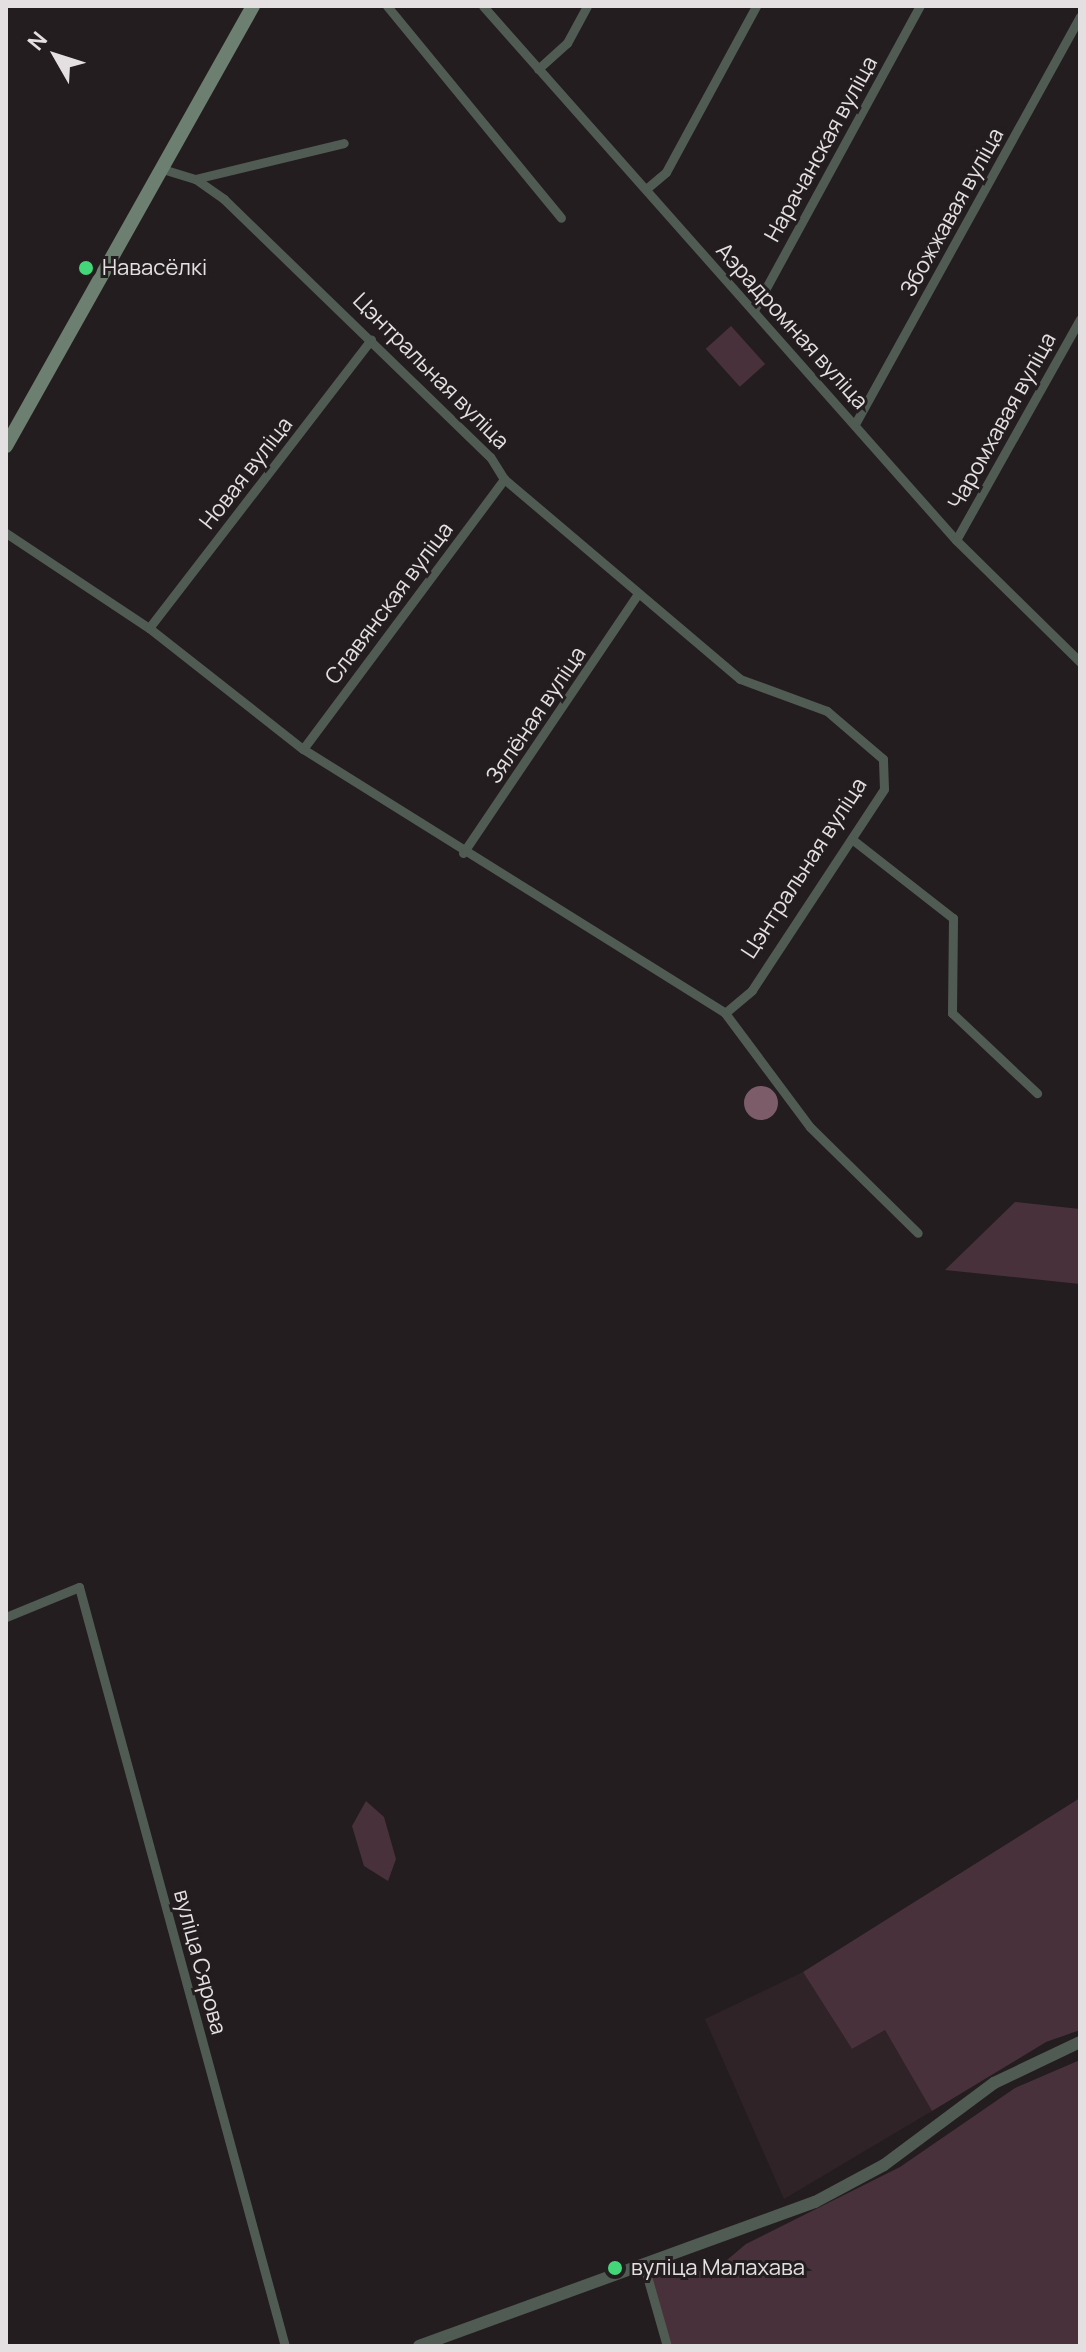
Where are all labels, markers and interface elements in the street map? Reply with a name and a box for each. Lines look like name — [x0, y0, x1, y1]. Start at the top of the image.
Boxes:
north arrow — [16, 16, 96, 96]
text: N — [21, 25, 54, 56]
street label: Нарачанская вуліца — [759, 52, 883, 246]
street label: Збожжавая вуліца — [895, 123, 1009, 301]
street label: Аэрадромная вуліца — [711, 238, 873, 414]
place label: Навасёлкі — [102, 255, 207, 281]
marker: Навасёлкі — [77, 259, 95, 277]
street label: Цэнтральная вуліца — [348, 288, 514, 454]
street label: Чаромхавая вуліца — [942, 328, 1062, 514]
street label: Новая вуліца — [194, 412, 298, 534]
street label: Славянская вуліца — [319, 517, 459, 689]
street label: Зялёная вуліца — [481, 642, 591, 788]
street label: Цэнтральная вуліца — [736, 773, 872, 963]
street label: вуліца Сярова — [168, 1887, 232, 2037]
place label: вуліца Малахава — [631, 2255, 805, 2281]
marker: вуліца Малахава — [606, 2259, 624, 2277]

